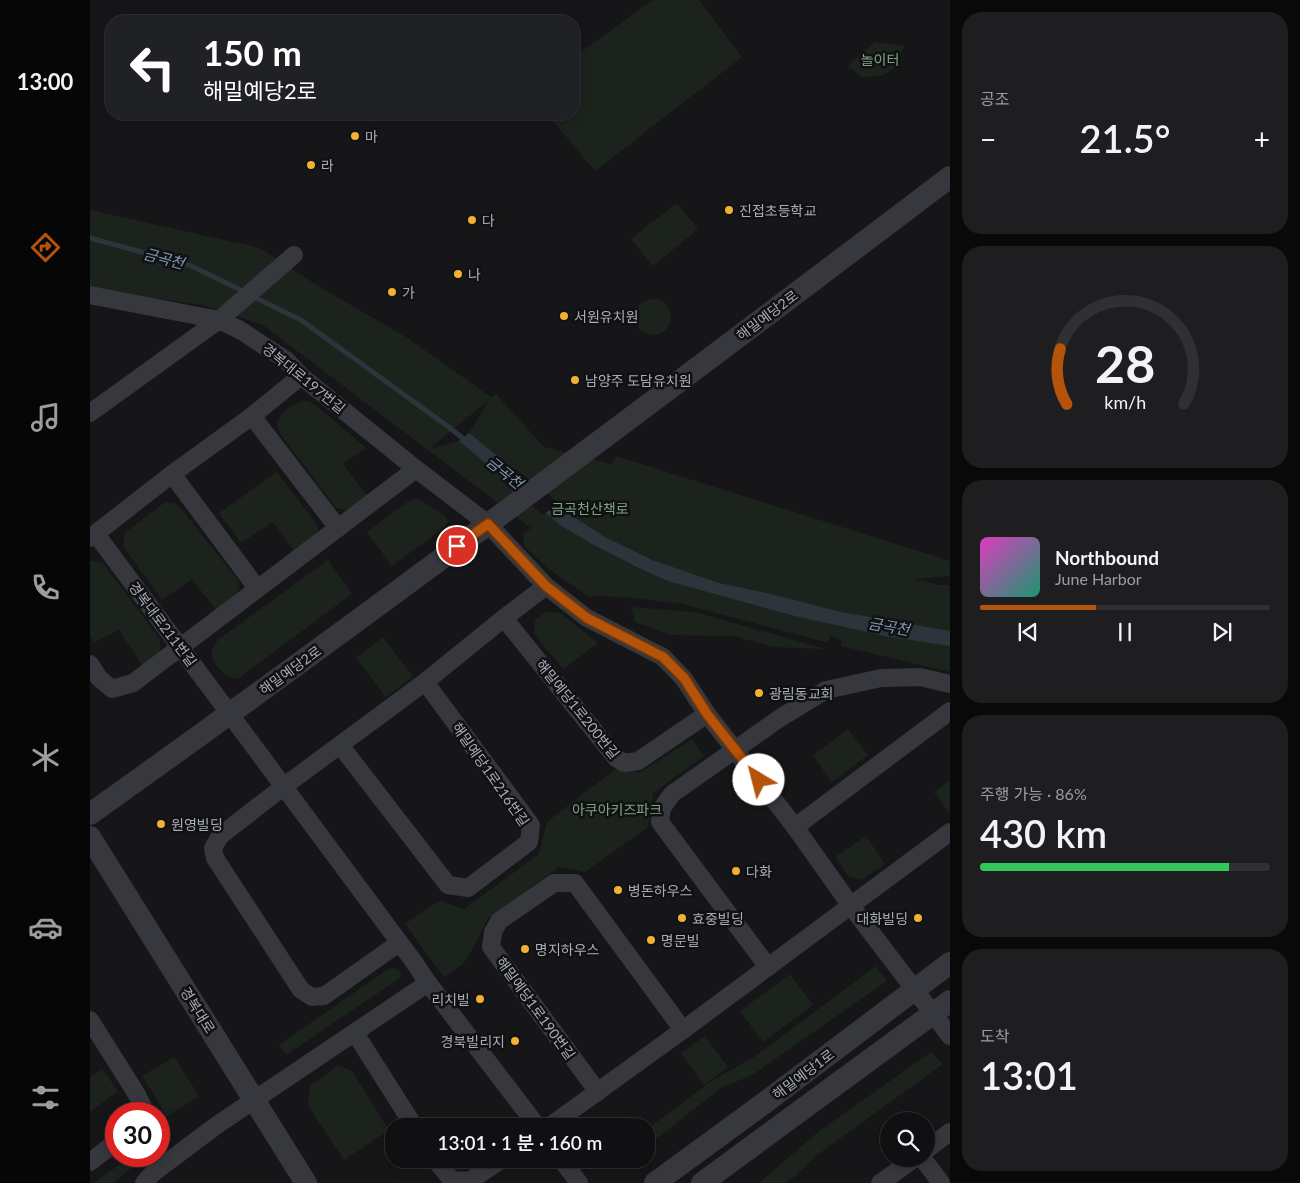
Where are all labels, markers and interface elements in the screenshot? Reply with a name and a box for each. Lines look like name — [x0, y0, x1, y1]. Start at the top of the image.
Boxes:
text: 150 m — [203, 31, 302, 73]
icon: left — [120, 35, 185, 100]
park label: 놀이터 — [861, 51, 899, 68]
text: 13:00 — [17, 68, 73, 95]
text: 해밀예당2로 — [203, 77, 317, 104]
text: 공조 — [980, 89, 1009, 108]
text: 21.5° — [1080, 115, 1170, 161]
text: − — [980, 122, 996, 156]
text: + — [1254, 122, 1270, 156]
place label: 마 — [365, 128, 378, 145]
marker: 마 — [349, 130, 361, 142]
place label: 라 — [321, 157, 334, 174]
marker: 라 — [305, 159, 317, 171]
place label: 진접초등학교 — [739, 202, 816, 219]
marker: 진접초등학교 — [723, 204, 735, 216]
place label: 다 — [482, 212, 495, 229]
marker: 다 — [466, 214, 478, 226]
icon: directions — [28, 230, 63, 265]
water label: 금곡천 — [142, 244, 188, 273]
place label: 나 — [468, 266, 481, 283]
marker: 나 — [452, 268, 464, 280]
place label: 가 — [402, 284, 415, 301]
marker: 가 — [386, 286, 398, 298]
street label: 해밀예당2로 — [733, 286, 801, 344]
place label: 서원유치원 — [574, 308, 638, 325]
marker: 서원유치원 — [558, 310, 570, 322]
text: 28 — [1095, 332, 1155, 394]
street label: 경복대로197번길 — [259, 339, 349, 417]
place label: 남양주 도담유치원 — [585, 372, 692, 389]
marker: 남양주 도담유치원 — [569, 374, 581, 386]
text: km/h — [1104, 391, 1146, 413]
icon: music — [28, 400, 63, 435]
water label: 금곡천 — [483, 452, 528, 493]
park label: 금곡천산책로 — [551, 500, 629, 517]
pin — [436, 525, 478, 567]
icon: arrive — [443, 532, 471, 560]
text: Northbound — [1055, 546, 1159, 569]
text: June Harbor — [1055, 569, 1142, 588]
icon: phone — [28, 570, 63, 605]
street label: 경복대로211번길 — [126, 578, 200, 670]
water label: 금곡천 — [867, 614, 913, 639]
icon: previous — [1014, 618, 1042, 646]
icon: pause — [1111, 618, 1139, 646]
icon: next — [1208, 618, 1236, 646]
street label: 해밀예당2로 — [256, 642, 324, 698]
street label: 해밀예당1로200번길 — [533, 656, 623, 762]
place label: 광림동교회 — [769, 685, 833, 702]
marker: 광림동교회 — [753, 687, 765, 699]
street label: 해밀예당1로216번길 — [449, 719, 533, 829]
icon: climate — [28, 740, 63, 775]
position arrow — [732, 753, 784, 805]
text: 주행 가능 · 86% — [980, 784, 1087, 803]
park label: 아쿠아키즈파크 — [572, 801, 662, 818]
text: 430 km — [980, 810, 1107, 856]
place label: 원영빌딩 — [171, 816, 223, 833]
marker: 원영빌딩 — [155, 818, 167, 830]
place label: 다화 — [746, 863, 772, 880]
marker: 다화 — [730, 865, 742, 877]
place label: 병돈하우스 — [628, 882, 693, 899]
marker: 병돈하우스 — [612, 884, 624, 896]
icon: car — [28, 910, 63, 945]
place label: 효중빌딩 — [692, 910, 744, 927]
place label: 대화빌딩 — [856, 910, 908, 927]
marker: 효중빌딩 — [676, 912, 688, 924]
marker: 대화빌딩 — [912, 912, 924, 924]
place label: 명문빌 — [661, 932, 700, 949]
marker: 명문빌 — [645, 934, 657, 946]
place label: 명지하우스 — [535, 941, 600, 958]
marker: 명지하우스 — [519, 943, 531, 955]
street label: 해밀예당1로190번길 — [493, 953, 579, 1063]
street label: 경복대로 — [177, 984, 219, 1036]
place label: 리치빌 — [431, 991, 470, 1008]
marker: 리치빌 — [474, 993, 486, 1005]
text: 도착 — [980, 1026, 1009, 1045]
place label: 경북빌리지 — [441, 1033, 505, 1050]
marker: 경북빌리지 — [509, 1035, 521, 1047]
street label: 해밀예당1로 — [769, 1045, 837, 1103]
text: 13:01 — [980, 1052, 1078, 1098]
icon: filters — [28, 1080, 63, 1115]
speed limit sign: 30 — [105, 1102, 170, 1167]
map controls — [880, 1112, 935, 1167]
button: search — [880, 1112, 935, 1167]
text: 13:01 · 1 분 · 160 m — [438, 1131, 602, 1154]

